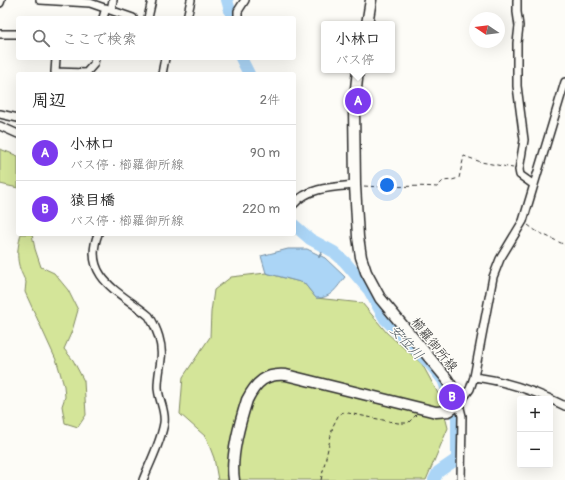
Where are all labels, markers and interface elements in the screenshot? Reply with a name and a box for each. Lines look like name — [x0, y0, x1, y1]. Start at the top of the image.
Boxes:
north arrow — [469, 12, 505, 48]
search box — [16, 16, 296, 60]
popup — [321, 21, 395, 73]
icon: search — [30, 27, 52, 49]
text: ここで検索 — [62, 30, 137, 49]
text: 小林口 — [335, 30, 381, 49]
text: バス停 — [335, 52, 375, 68]
pin: A — [345, 86, 371, 116]
text: 周辺 — [32, 90, 66, 111]
text: 2件 — [260, 92, 280, 108]
text: 小林口 — [70, 135, 115, 154]
text: A — [41, 145, 49, 161]
text: 90 m — [250, 145, 280, 161]
text: バス停 · 櫛羅御所線 — [70, 157, 184, 173]
your location — [377, 175, 397, 195]
text: 猿目橋 — [70, 191, 115, 210]
text: B — [41, 201, 49, 217]
text: 220 m — [242, 201, 280, 217]
text: バス停 · 櫛羅御所線 — [70, 213, 184, 229]
street label: 櫛羅御所線 — [408, 314, 462, 376]
water label: 安位川 — [386, 321, 427, 363]
pin: B — [439, 382, 465, 412]
map controls — [517, 396, 553, 468]
button: + — [517, 396, 553, 432]
button: − — [517, 432, 553, 468]

